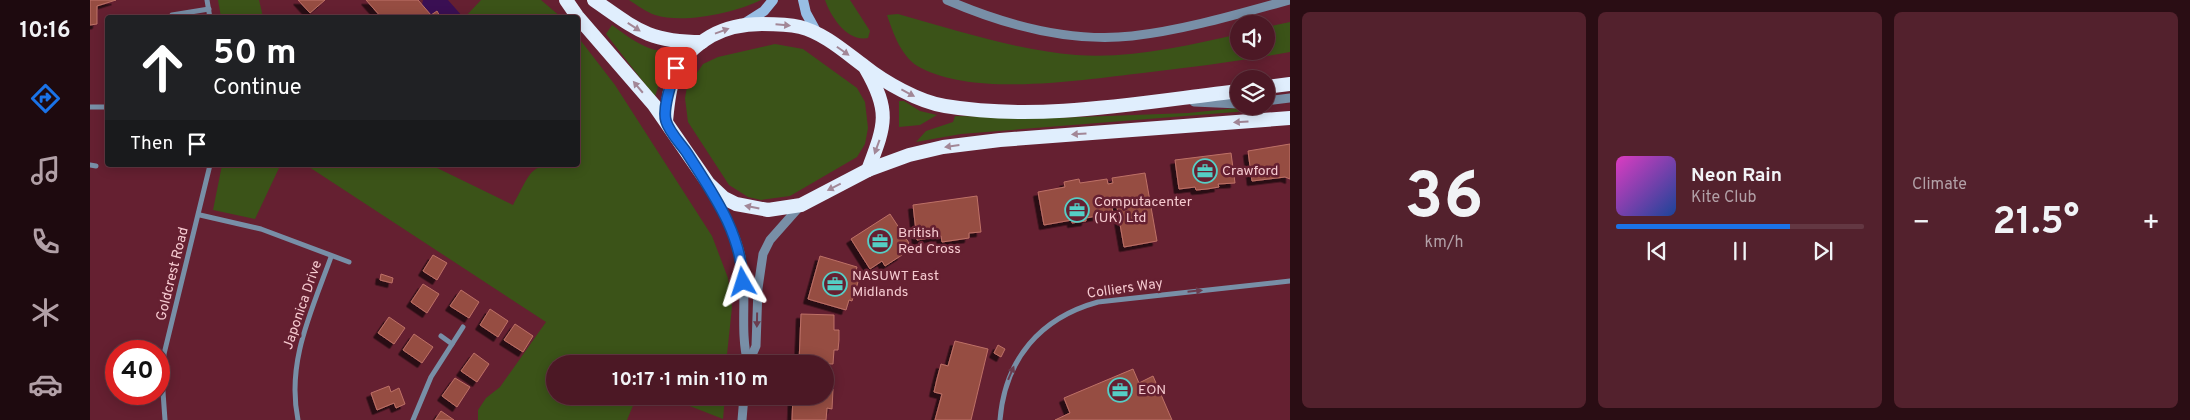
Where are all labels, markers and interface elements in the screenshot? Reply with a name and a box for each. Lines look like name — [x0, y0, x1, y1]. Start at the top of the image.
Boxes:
map controls — [1230, 15, 1275, 115]
button: sound — [1230, 15, 1275, 60]
text: 10:16 — [20, 18, 70, 45]
one-way arrow — [775, 21, 791, 29]
one-way arrow — [627, 22, 641, 32]
one-way arrow — [715, 27, 730, 34]
text: 50 m — [213, 32, 297, 76]
icon: ahead — [130, 35, 195, 100]
one-way arrow — [836, 46, 850, 56]
pin — [655, 47, 697, 89]
icon: arrive — [662, 54, 690, 82]
button: layers — [1230, 70, 1275, 115]
text: Continue — [213, 75, 302, 102]
icon: directions — [28, 81, 63, 116]
one-way arrow — [632, 81, 644, 93]
one-way arrow — [901, 88, 915, 97]
one-way arrow — [1233, 118, 1249, 126]
icon: arrive — [183, 130, 211, 158]
one-way arrow — [1071, 131, 1087, 139]
text: Then — [130, 132, 173, 156]
one-way arrow — [873, 140, 881, 155]
one-way arrow — [943, 142, 959, 150]
icon: music — [28, 153, 63, 188]
office icon: Crawford — [1192, 158, 1218, 184]
text: 36 — [1405, 159, 1483, 241]
place label: Crawford — [1222, 163, 1278, 180]
text: Neon Rain — [1691, 164, 1782, 188]
text: Climate — [1912, 175, 1967, 195]
one-way arrow — [827, 183, 842, 191]
text: Kite Club — [1691, 188, 1756, 208]
place label: Computacenter (UK) Ltd — [1094, 194, 1193, 227]
office icon: Computacenter (UK) Ltd — [1064, 197, 1090, 223]
text: 21.5° — [1993, 199, 2079, 248]
one-way arrow — [745, 203, 760, 211]
text: − — [1912, 206, 1930, 242]
text: + — [2142, 206, 2160, 242]
icon: phone — [28, 224, 63, 259]
street label: Goldcrest Road — [153, 225, 193, 323]
place label: British Red Cross — [898, 225, 961, 258]
office icon: British Red Cross — [867, 228, 893, 254]
text: km/h — [1425, 233, 1463, 253]
icon: previous — [1643, 237, 1671, 265]
icon: pause — [1726, 237, 1754, 265]
icon: next — [1809, 237, 1837, 265]
position arrow — [716, 255, 768, 307]
street label: Japonica Drive — [280, 258, 326, 352]
place label: NASUWT East Midlands — [852, 268, 939, 301]
office icon: NASUWT East Midlands — [822, 271, 848, 297]
street label: Colliers Way — [1086, 275, 1164, 303]
one-way arrow — [1188, 287, 1204, 295]
icon: climate — [28, 295, 63, 330]
one-way arrow — [753, 312, 761, 328]
speed limit sign: 40 — [105, 340, 170, 405]
one-way arrow — [1008, 366, 1016, 380]
icon: car — [28, 367, 63, 402]
text: 10:17 · 1 min · 110 m — [612, 368, 768, 392]
office icon: EON — [1107, 377, 1133, 403]
place label: EON — [1138, 382, 1166, 399]

